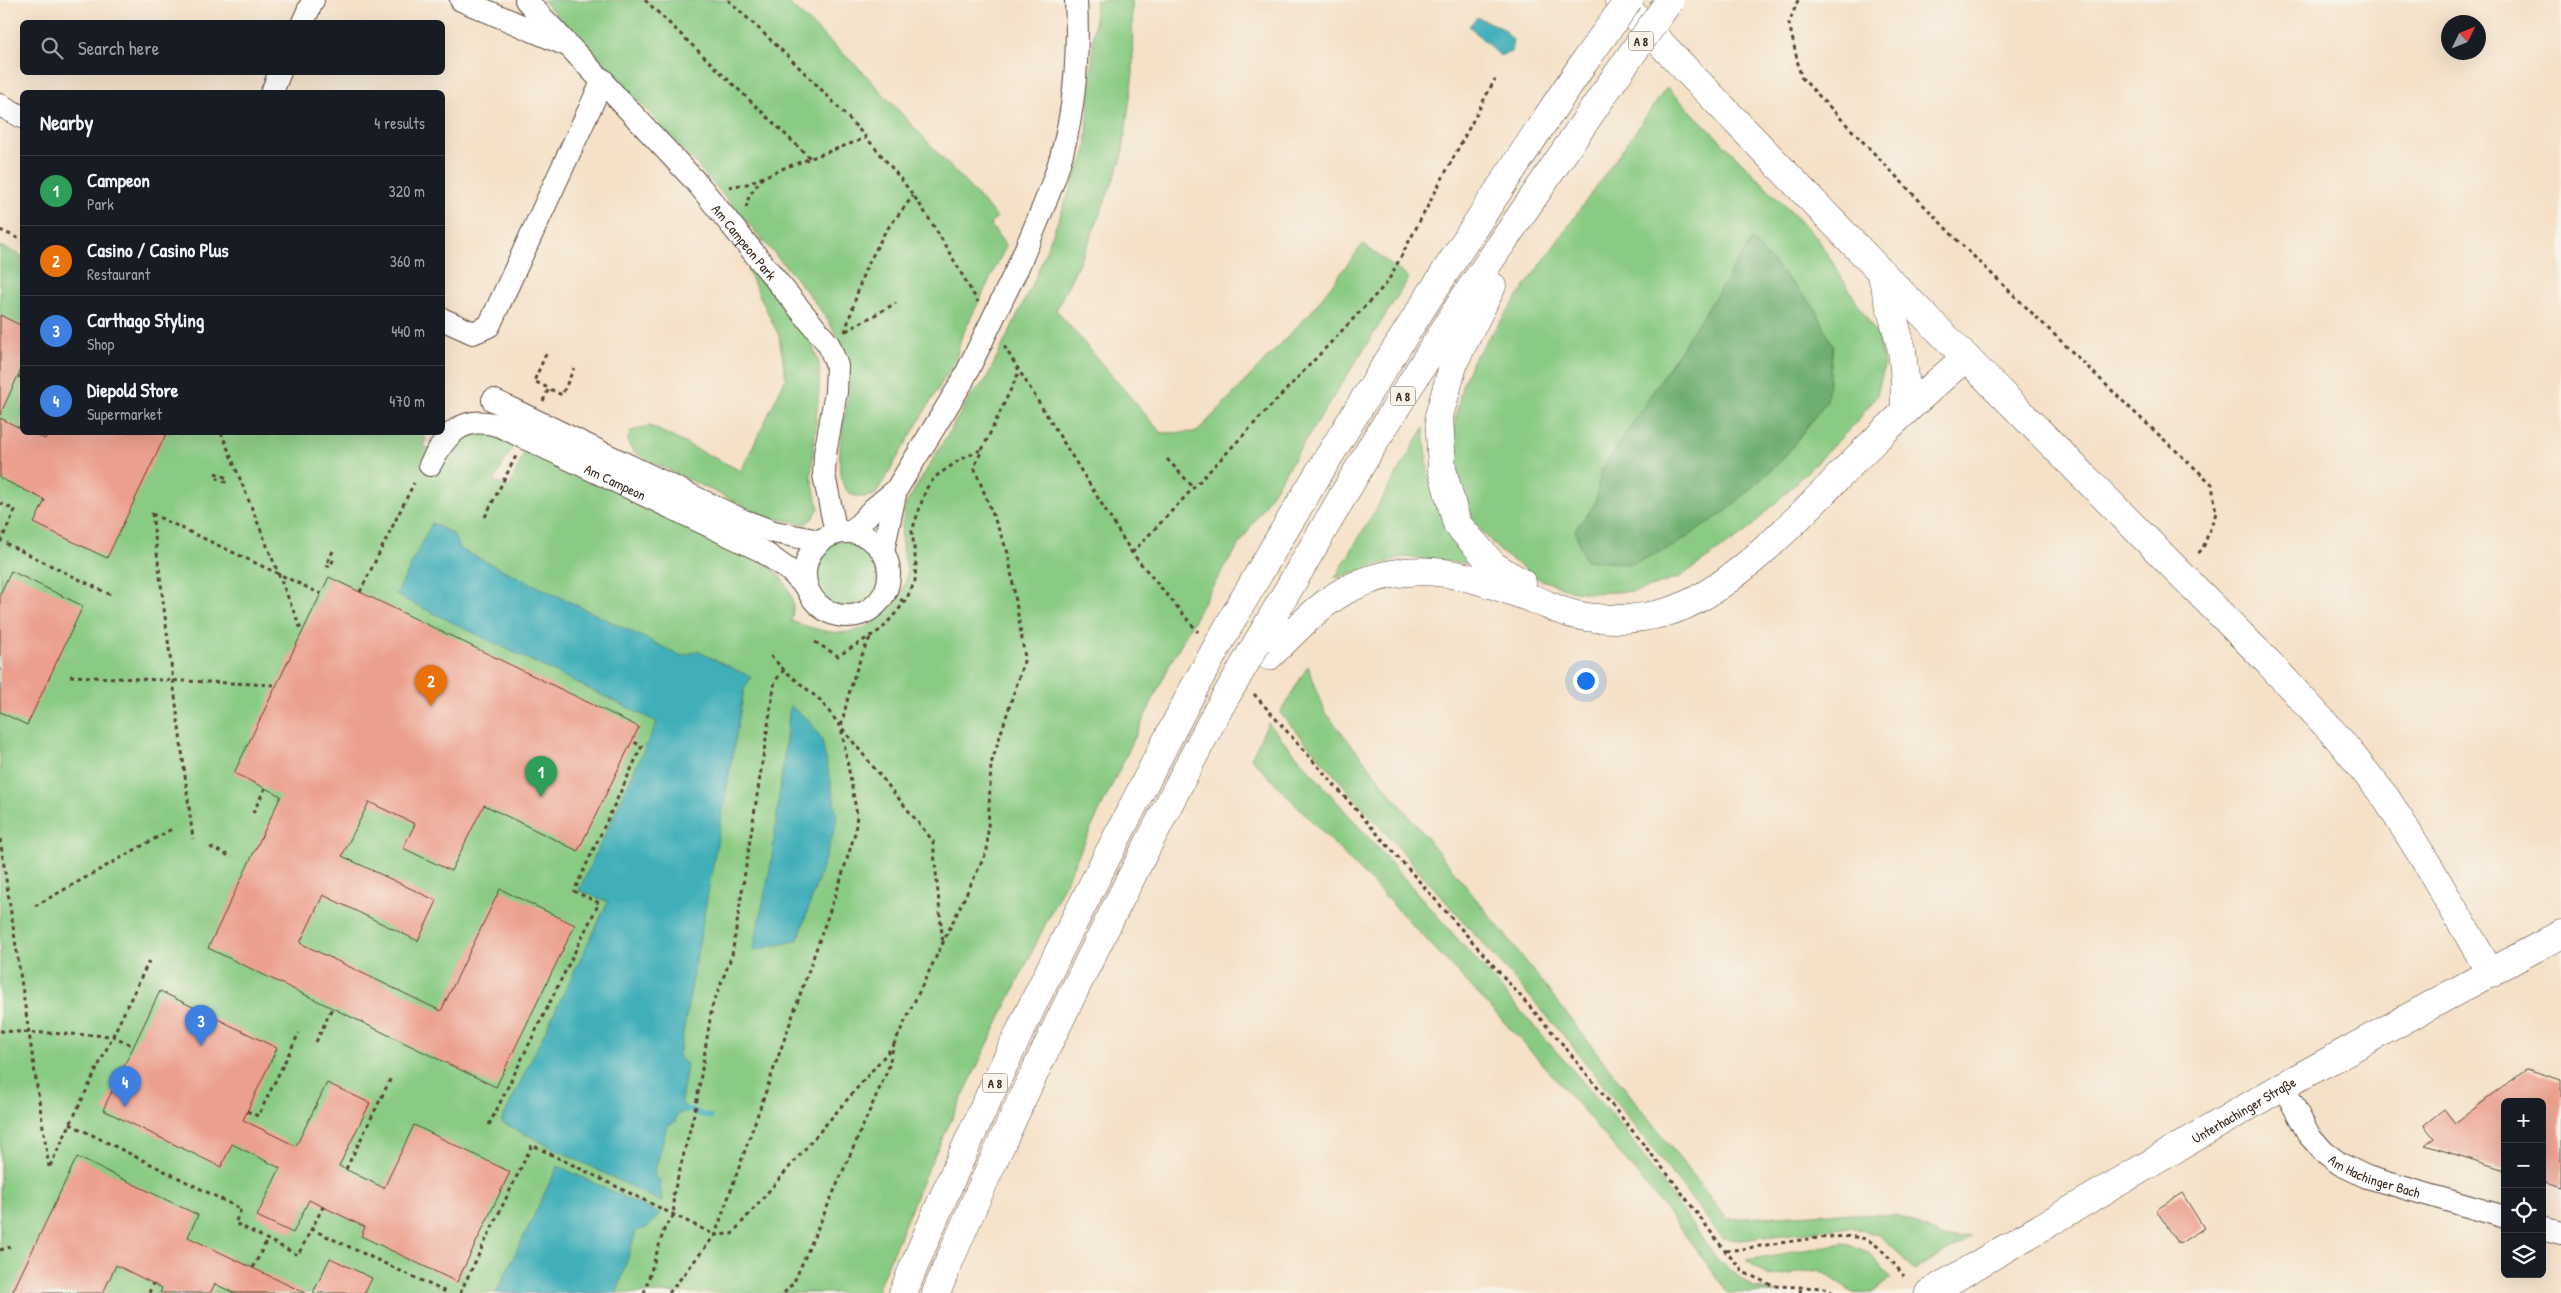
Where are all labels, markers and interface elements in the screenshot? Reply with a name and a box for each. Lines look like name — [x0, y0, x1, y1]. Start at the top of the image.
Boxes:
north arrow — [2441, 15, 2486, 60]
search box — [20, 20, 445, 75]
road number: A 8 — [1628, 31, 1654, 50]
icon: search — [38, 34, 66, 62]
text: Search here — [78, 35, 159, 61]
text: Nearby — [40, 108, 93, 137]
text: 4 results — [374, 112, 425, 134]
text: Campeon — [87, 167, 150, 193]
text: 1 — [53, 180, 59, 202]
text: 320 m — [389, 180, 425, 202]
text: Park — [87, 193, 114, 215]
street label: Am Campeon Park — [708, 200, 781, 284]
text: Casino / Casino Plus — [87, 237, 229, 263]
text: 2 — [52, 250, 60, 272]
text: 360 m — [390, 250, 425, 272]
text: Restaurant — [87, 263, 150, 285]
text: Carthago Styling — [87, 307, 204, 333]
text: 3 — [52, 320, 60, 342]
text: 440 m — [391, 320, 425, 342]
text: Shop — [87, 333, 114, 355]
text: Diepold Store — [87, 377, 178, 403]
road number: A 8 — [1390, 386, 1416, 406]
text: 4 — [53, 390, 59, 412]
text: 470 m — [389, 390, 425, 412]
text: Supermarket — [87, 403, 162, 425]
street label: Am Campeon — [582, 458, 649, 504]
pin: 2 — [415, 665, 447, 706]
your location — [1573, 668, 1599, 694]
pin: 1 — [525, 756, 557, 797]
pin: 3 — [185, 1005, 217, 1046]
pin: 4 — [109, 1066, 141, 1107]
street label: Unterhachinger Straße — [2188, 1071, 2299, 1147]
road number: A 8 — [982, 1074, 1008, 1092]
map controls — [2501, 1098, 2546, 1278]
button: + — [2501, 1098, 2546, 1143]
button: − — [2501, 1143, 2546, 1188]
street label: Am Hachinger Bach — [2325, 1149, 2423, 1202]
button: locate — [2501, 1188, 2546, 1233]
button: layers — [2501, 1233, 2546, 1278]

